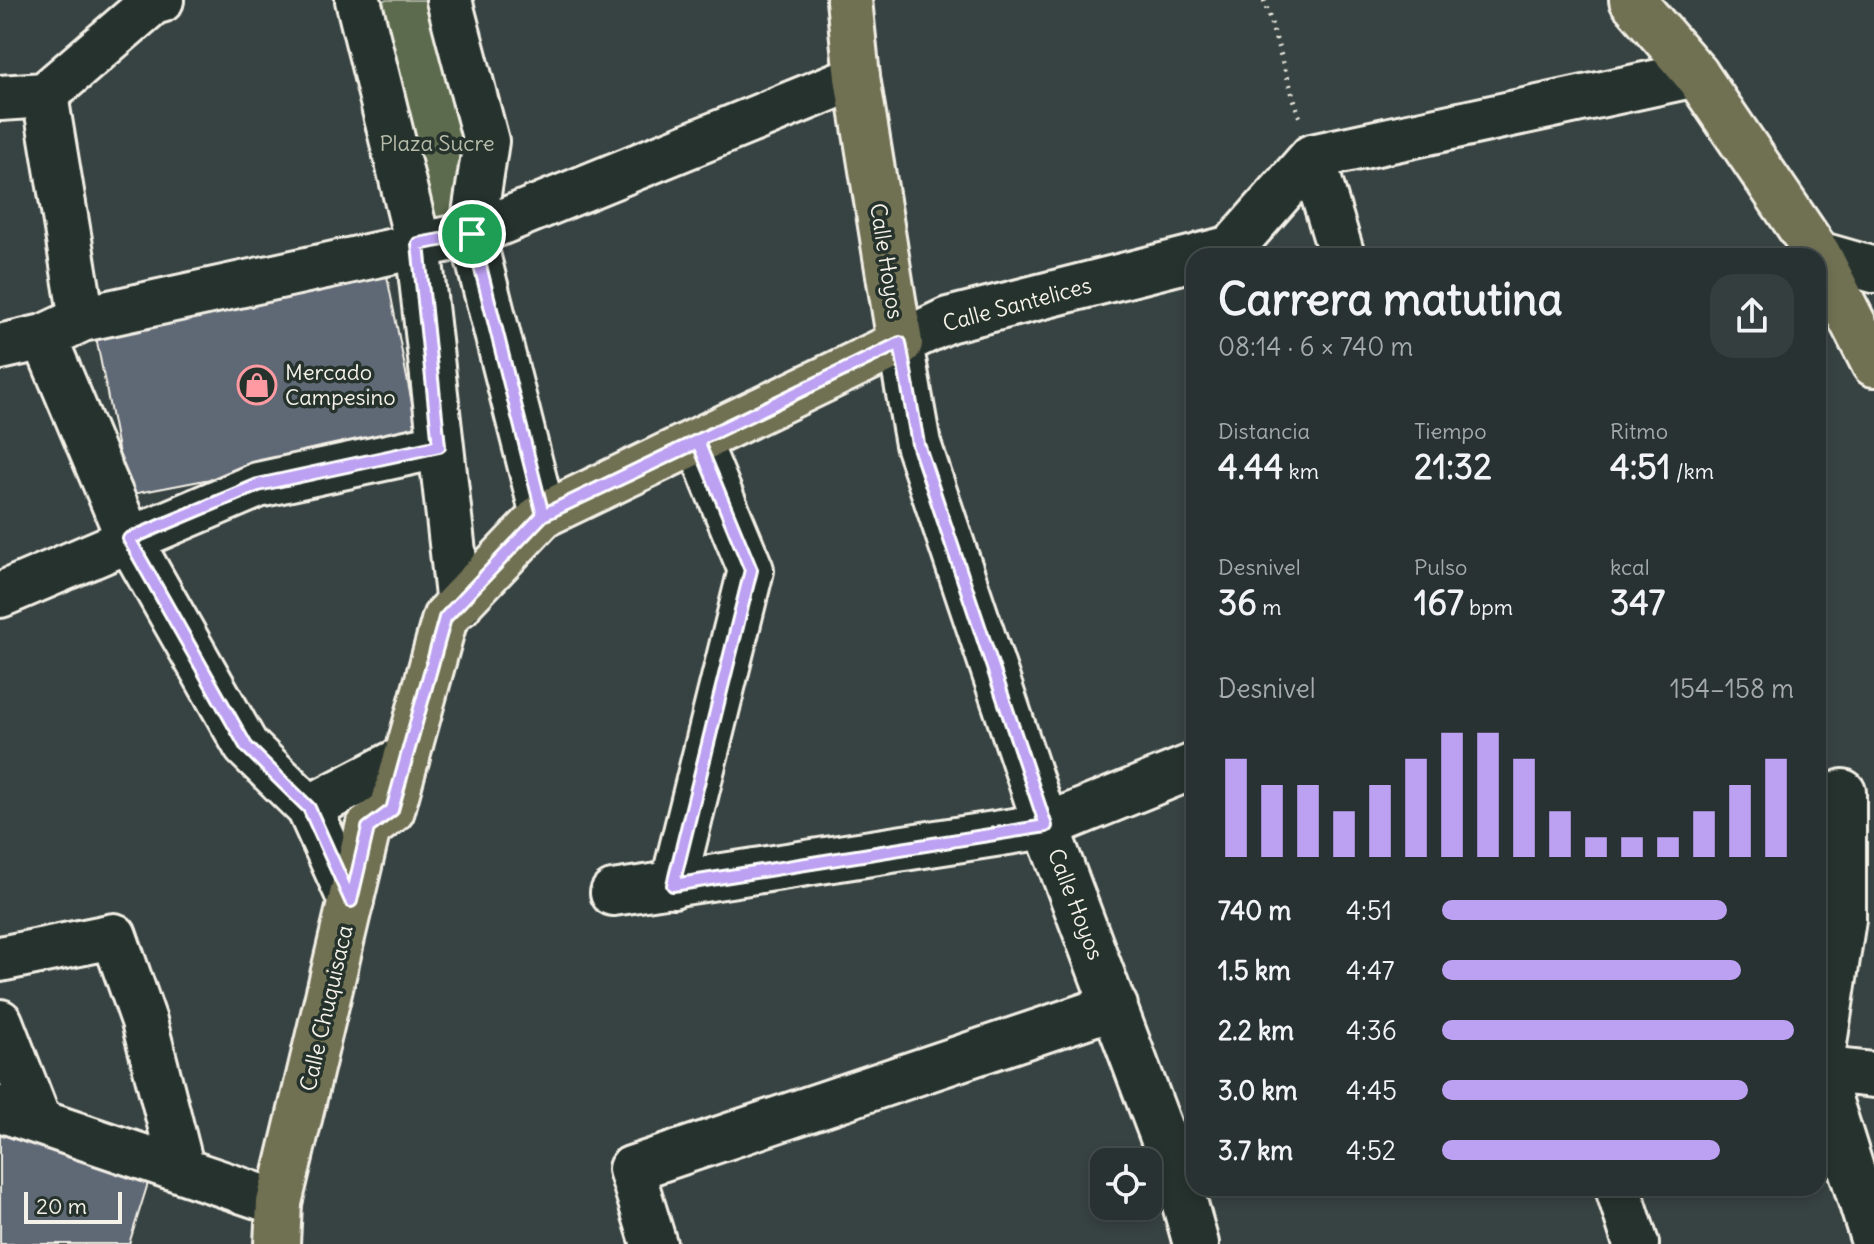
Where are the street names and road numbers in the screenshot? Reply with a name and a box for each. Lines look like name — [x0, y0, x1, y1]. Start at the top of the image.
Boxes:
street label: Calle Hoyos — [864, 201, 910, 321]
street label: Calle Santelices — [940, 271, 1094, 337]
street label: Calle Hoyos — [1042, 844, 1110, 964]
street label: Calle Chuquisaca — [293, 922, 359, 1094]

